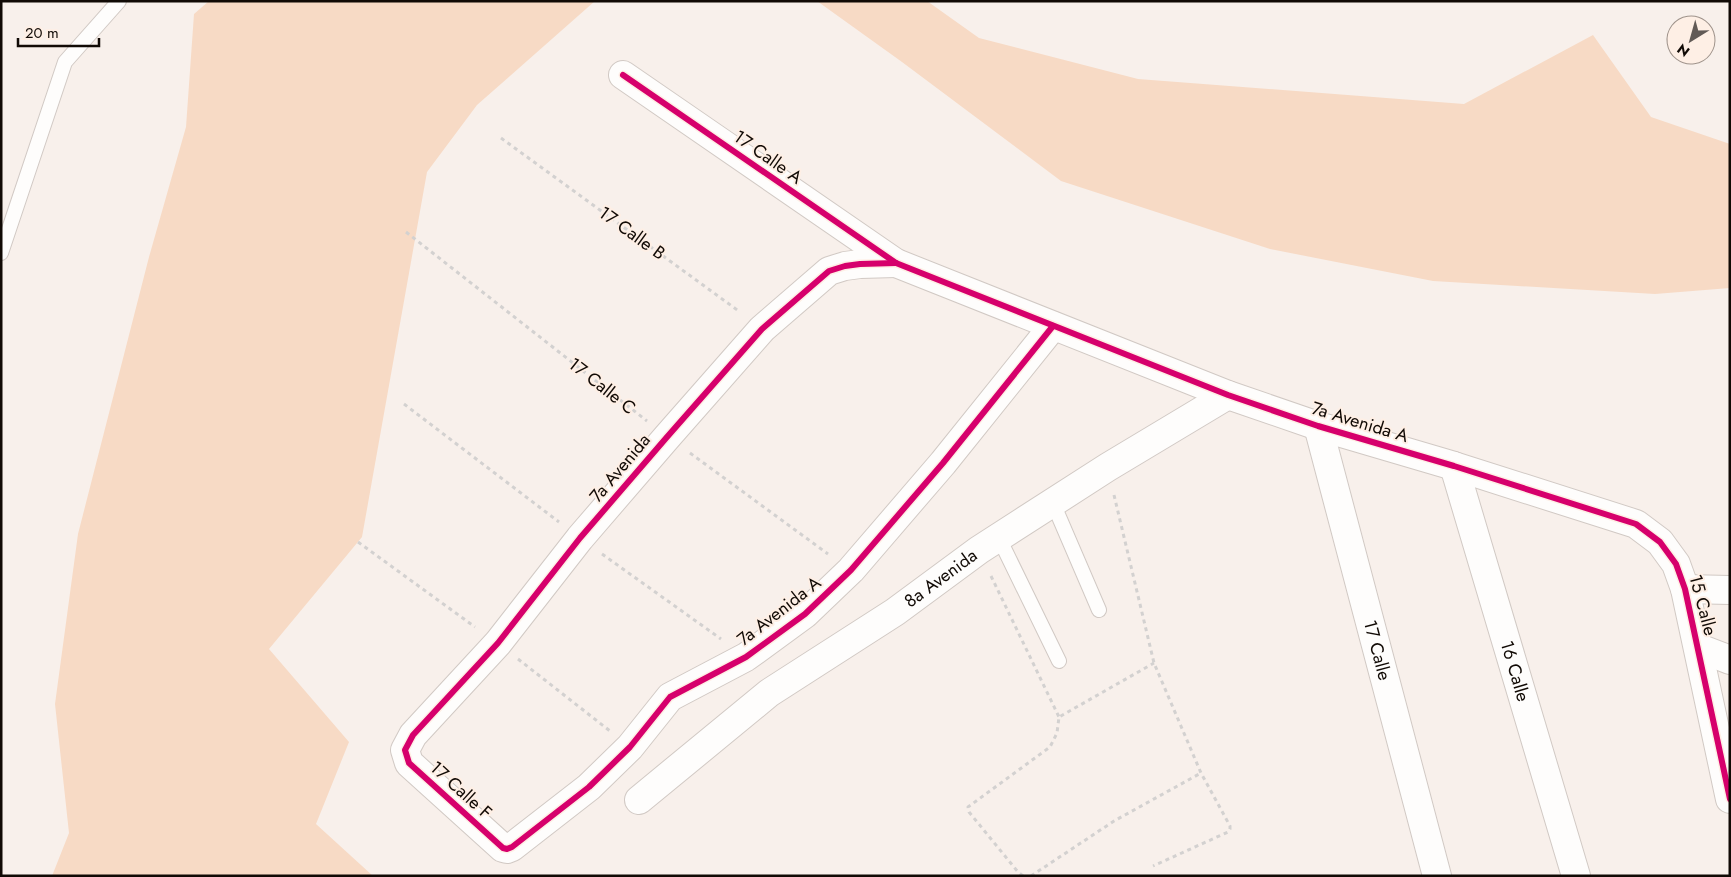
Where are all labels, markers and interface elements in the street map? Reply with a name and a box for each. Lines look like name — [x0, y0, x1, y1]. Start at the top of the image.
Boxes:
scale bar — [18, 15, 99, 47]
north arrow — [1666, 15, 1716, 65]
text: 20 m — [25, 22, 59, 44]
text: N — [1673, 39, 1694, 62]
street label: 17 Calle A — [728, 124, 808, 190]
street label: 17 Calle B — [593, 200, 671, 266]
street label: 17 Calle C — [563, 351, 641, 421]
street label: 7a Avenida A — [1308, 395, 1412, 449]
street label: 7a Avenida — [583, 428, 657, 508]
street label: 8a Avenida — [899, 543, 983, 614]
street label: 7a Avenida A — [732, 570, 826, 652]
street label: 15 Calle — [1682, 572, 1724, 638]
street label: 17 Calle — [1357, 617, 1398, 683]
street label: 16 Calle — [1494, 637, 1536, 705]
street label: 17 Calle F — [424, 755, 498, 825]

